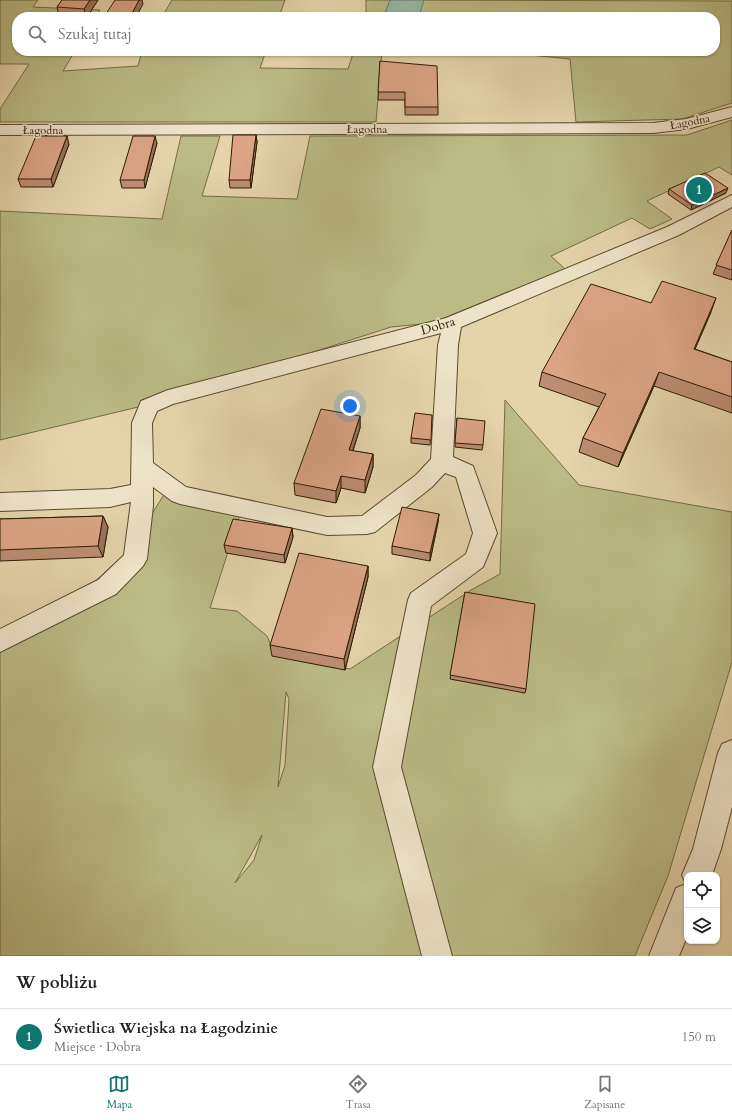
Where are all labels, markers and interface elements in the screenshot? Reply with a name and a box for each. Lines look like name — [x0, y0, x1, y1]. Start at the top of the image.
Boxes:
search box — [12, 12, 720, 56]
icon: search — [26, 23, 48, 45]
text: Szukaj tutaj — [58, 24, 132, 44]
street label: Łagodna — [669, 111, 711, 133]
street label: Łagodna — [347, 122, 387, 137]
street label: Łagodna — [23, 123, 63, 138]
pin: 1 — [686, 175, 712, 205]
street label: Dobra — [419, 312, 458, 339]
your location — [340, 396, 360, 416]
map controls — [684, 872, 720, 944]
button: locate — [684, 872, 720, 908]
button: layers — [684, 908, 720, 944]
text: W pobliżu — [16, 971, 97, 994]
text: Świetlica Wiejska na Łagodzinie — [54, 1018, 278, 1038]
text: 1 — [26, 1028, 32, 1046]
text: 150 m — [682, 1028, 716, 1046]
text: Miejsce · Dobra — [54, 1038, 141, 1056]
tab: Mapa — [107, 1073, 132, 1112]
tab: Trasa — [346, 1073, 371, 1112]
tab: Zapisane — [584, 1073, 625, 1112]

